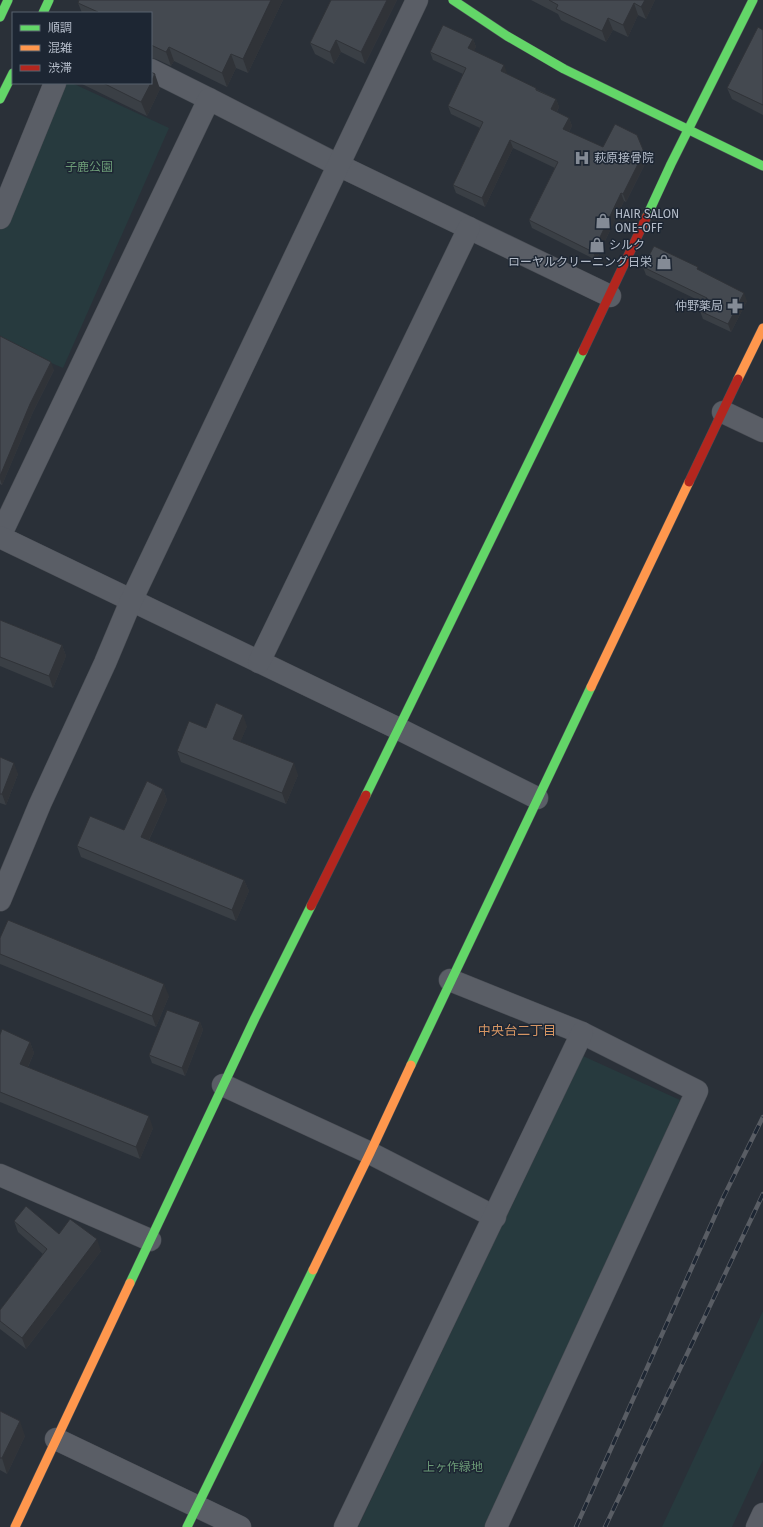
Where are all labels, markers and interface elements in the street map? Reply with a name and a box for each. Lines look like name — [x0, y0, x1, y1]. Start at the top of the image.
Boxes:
legend — [12, 12, 152, 84]
text: 順調 — [48, 21, 72, 35]
text: 混雑 — [48, 41, 72, 55]
text: 渋滞 — [48, 61, 72, 75]
hospital icon: 萩原接骨院 — [573, 149, 591, 167]
place label: 萩原接骨院 — [594, 151, 654, 165]
park label: 子鹿公園 — [65, 160, 113, 174]
place label: HAIR SALON ONE-OFF — [615, 207, 679, 235]
shop icon: HAIR SALON ONE-OFF — [594, 212, 612, 230]
shop icon: シルク — [588, 236, 606, 254]
place label: シルク — [609, 238, 645, 252]
shop icon: ローヤルクリーニング日栄 — [655, 253, 673, 271]
place label: ローヤルクリーニング日栄 — [508, 255, 652, 269]
pharmacy icon: 仲野薬局 — [726, 297, 744, 315]
place label: 仲野薬局 — [675, 299, 723, 313]
district label: 中央台二丁目 — [478, 1023, 556, 1038]
park label: 上ヶ作緑地 — [423, 1460, 483, 1474]

